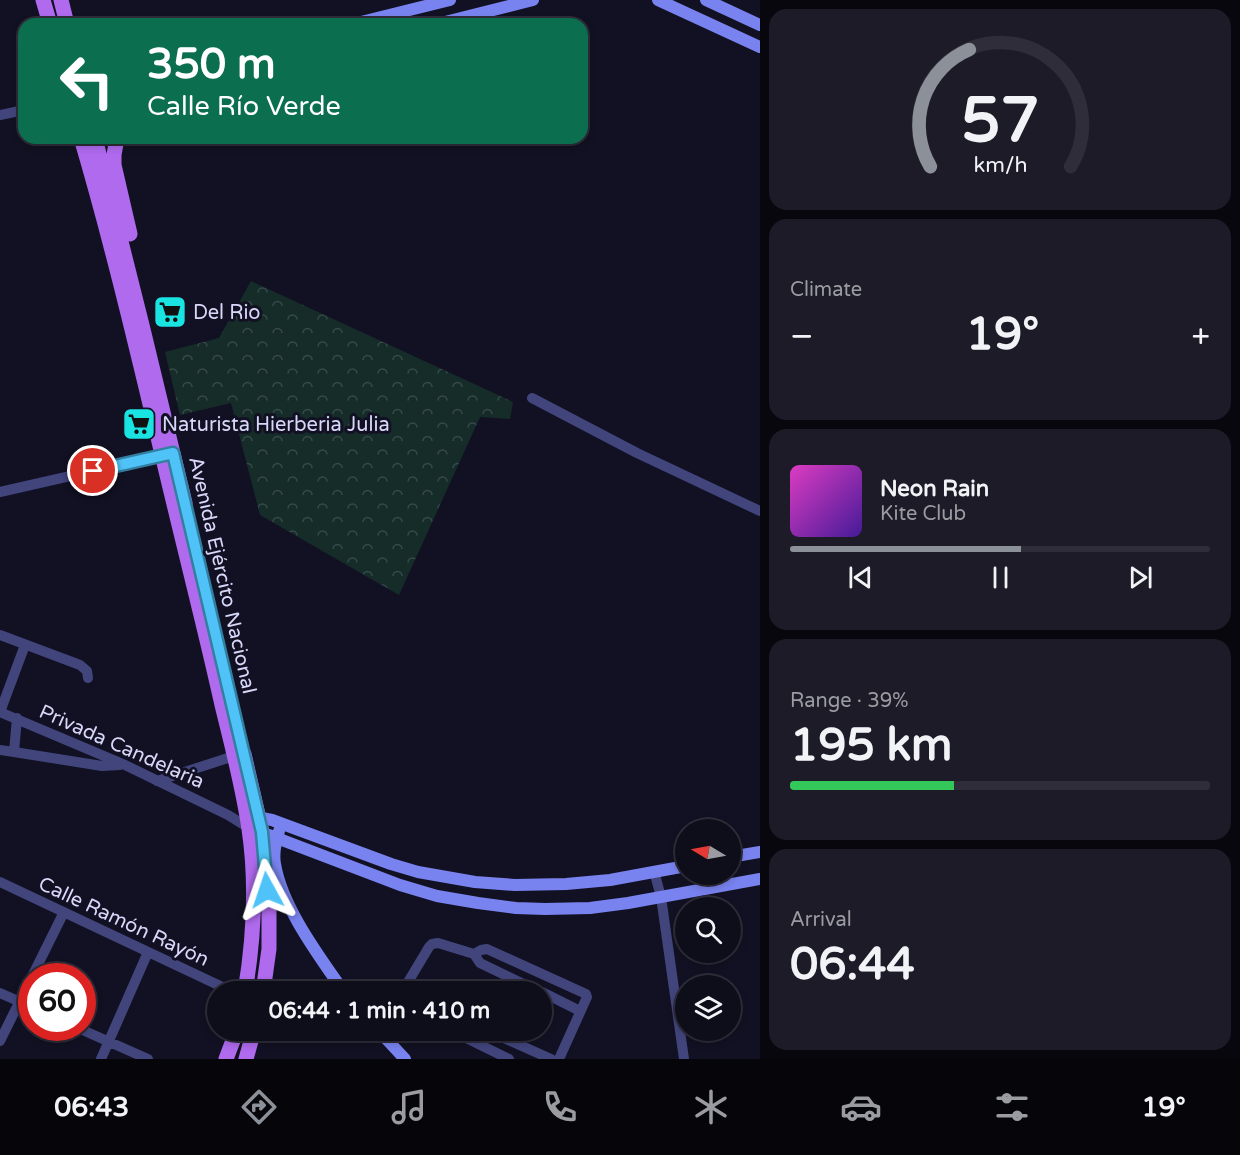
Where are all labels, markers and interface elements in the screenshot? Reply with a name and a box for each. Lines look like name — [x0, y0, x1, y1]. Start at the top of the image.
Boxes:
text: 350 m — [147, 39, 276, 90]
icon: left — [48, 42, 126, 120]
text: 57 — [961, 84, 1039, 159]
text: Calle Río Verde — [147, 90, 341, 123]
text: km/h — [973, 152, 1027, 178]
text: Climate — [790, 278, 862, 302]
supermarket icon: Del Rio — [152, 294, 188, 330]
place label: Del Rio — [193, 301, 261, 325]
text: 19° — [966, 308, 1039, 362]
text: − — [790, 317, 814, 356]
text: + — [1191, 317, 1210, 356]
supermarket icon: Naturista Hierberia Julia — [121, 406, 157, 442]
place label: Naturista Hierberia Julia — [162, 413, 390, 437]
pin — [67, 445, 118, 496]
icon: arrive — [76, 454, 109, 487]
street label: Avenida Ejército Nacional — [183, 454, 261, 696]
text: Neon Rain — [880, 476, 989, 502]
text: Kite Club — [880, 502, 966, 526]
icon: previous — [844, 561, 877, 594]
icon: pause — [984, 561, 1017, 594]
icon: next — [1124, 561, 1157, 594]
text: Range · 39% — [790, 689, 909, 713]
street label: Privada Candelaria — [35, 700, 208, 794]
text: 195 km — [790, 719, 952, 773]
north arrow — [675, 819, 741, 885]
map controls — [675, 819, 741, 1041]
position arrow — [235, 858, 299, 922]
street label: Calle Ramón Rayón — [35, 872, 213, 972]
button: search — [675, 897, 741, 963]
text: Arrival — [790, 908, 852, 932]
text: 06:44 — [790, 938, 915, 992]
speed limit sign: 60 — [18, 963, 96, 1041]
button: layers — [675, 975, 741, 1041]
text: 06:44 · 1 min · 410 m — [269, 998, 490, 1024]
icon: directions — [238, 1086, 280, 1128]
icon: music — [388, 1086, 430, 1128]
icon: phone — [539, 1086, 581, 1128]
icon: climate — [690, 1086, 732, 1128]
icon: car — [840, 1086, 882, 1128]
icon: filters — [991, 1086, 1033, 1128]
text: 06:43 — [54, 1091, 129, 1124]
text: 19° — [1142, 1091, 1186, 1124]

